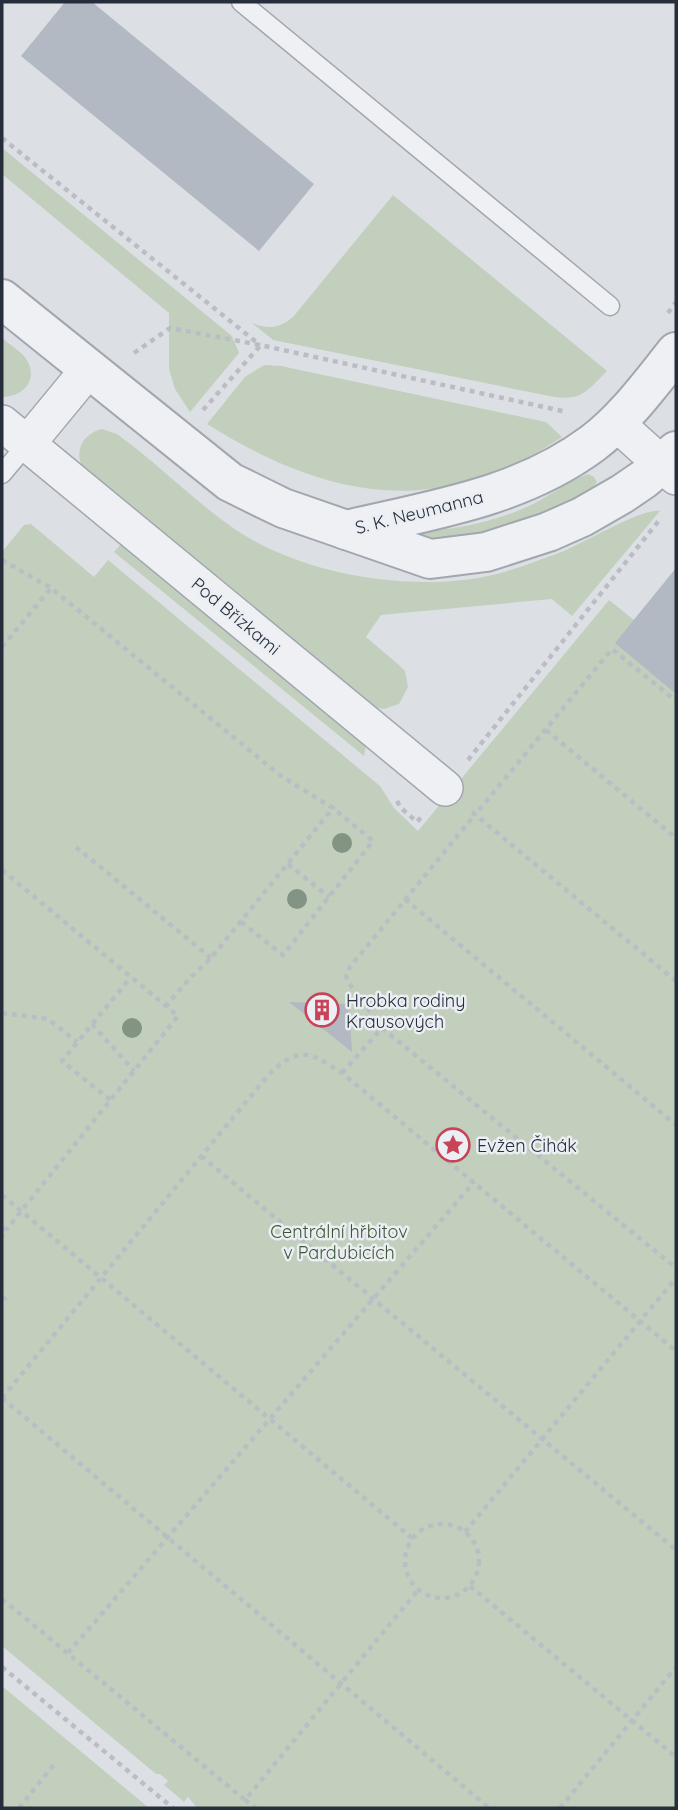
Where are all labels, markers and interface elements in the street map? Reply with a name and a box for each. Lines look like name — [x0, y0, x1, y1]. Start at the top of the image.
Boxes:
street label: S. K. Neumanna — [353, 485, 485, 539]
street label: Pod Břízkami — [187, 572, 285, 660]
place label: Hrobka rodiny Krausových — [346, 989, 465, 1033]
building icon: Hrobka rodiny Krausových — [303, 991, 341, 1029]
place icon: Evžen Čihák — [434, 1126, 472, 1164]
place label: Evžen Čihák — [477, 1134, 577, 1157]
park label: Centrální hřbitov v Pardubicích — [270, 1220, 408, 1264]

